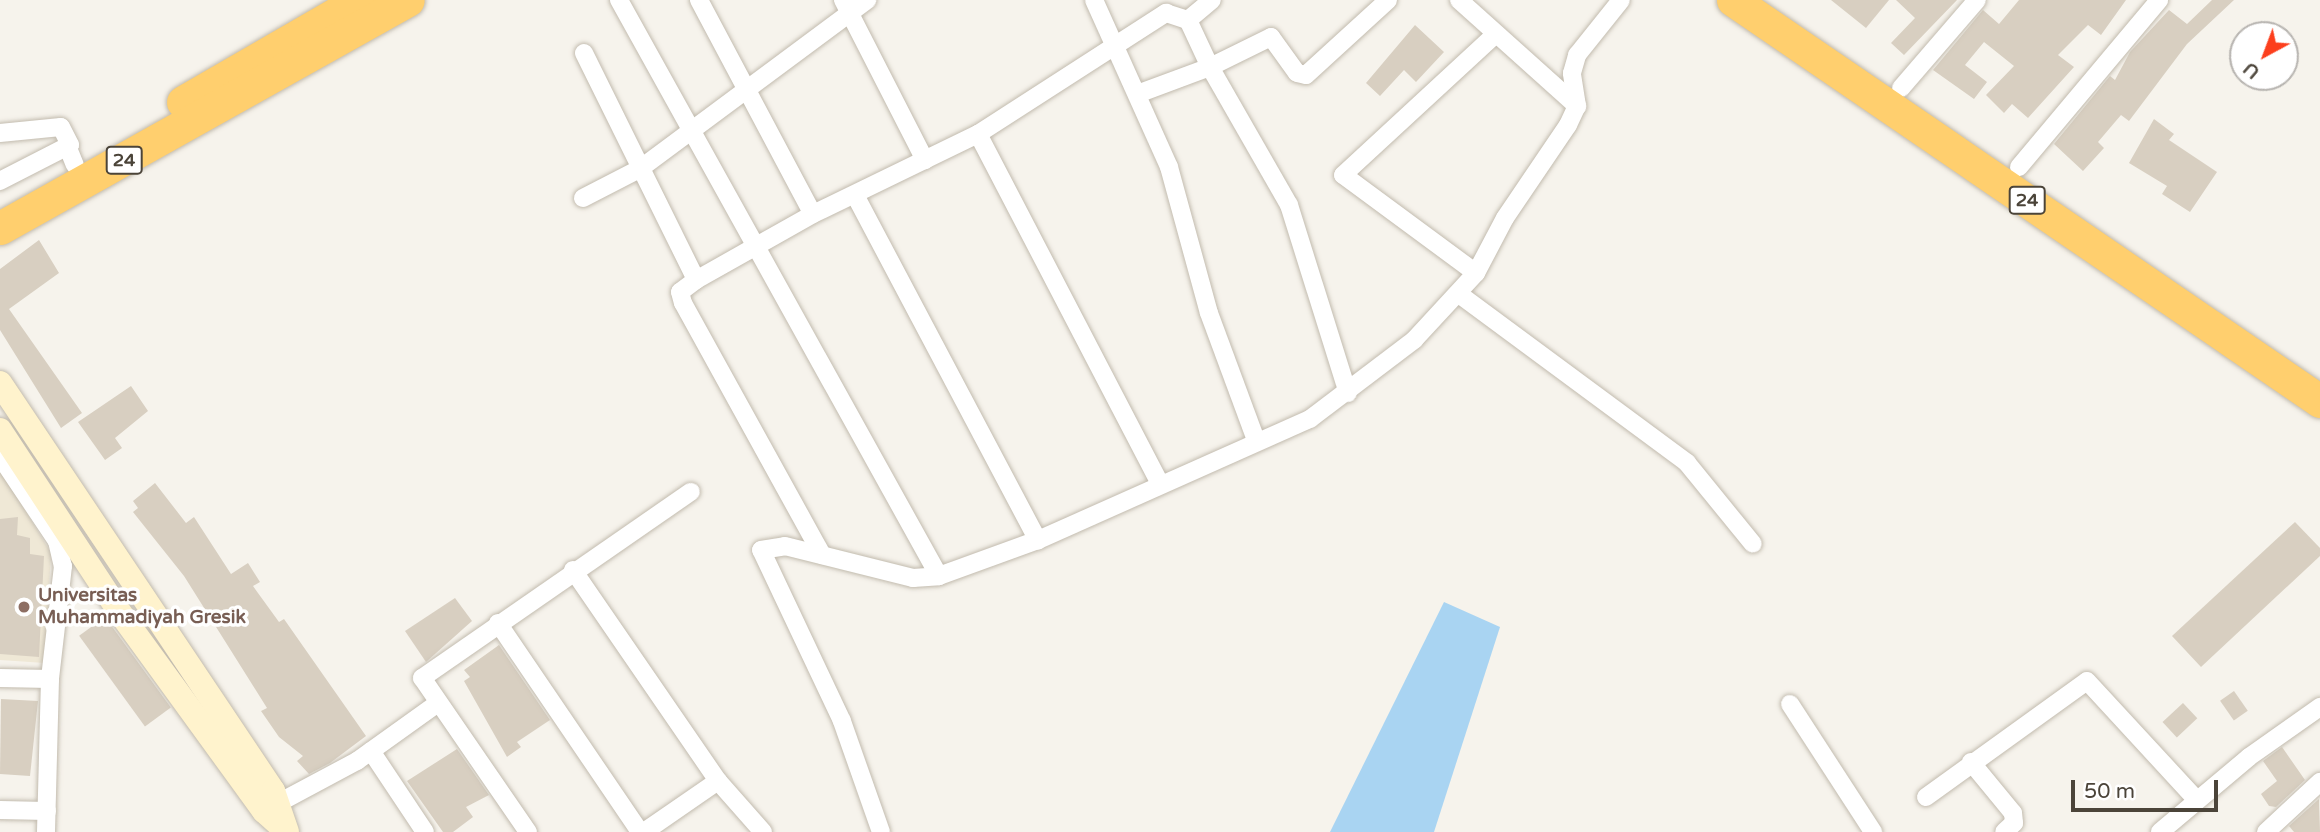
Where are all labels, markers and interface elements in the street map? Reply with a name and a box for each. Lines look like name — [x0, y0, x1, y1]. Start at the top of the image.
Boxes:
north arrow — [2229, 21, 2299, 91]
text: U — [2239, 57, 2264, 83]
road number: 24 — [105, 146, 143, 174]
road number: 24 — [2008, 186, 2046, 215]
place label: Universitas Muhammadiyah Gresik — [38, 585, 246, 629]
marker: Universitas Muhammadiyah Gresik — [16, 599, 32, 615]
scale bar — [2075, 766, 2222, 810]
text: 50 m — [2084, 779, 2135, 804]

